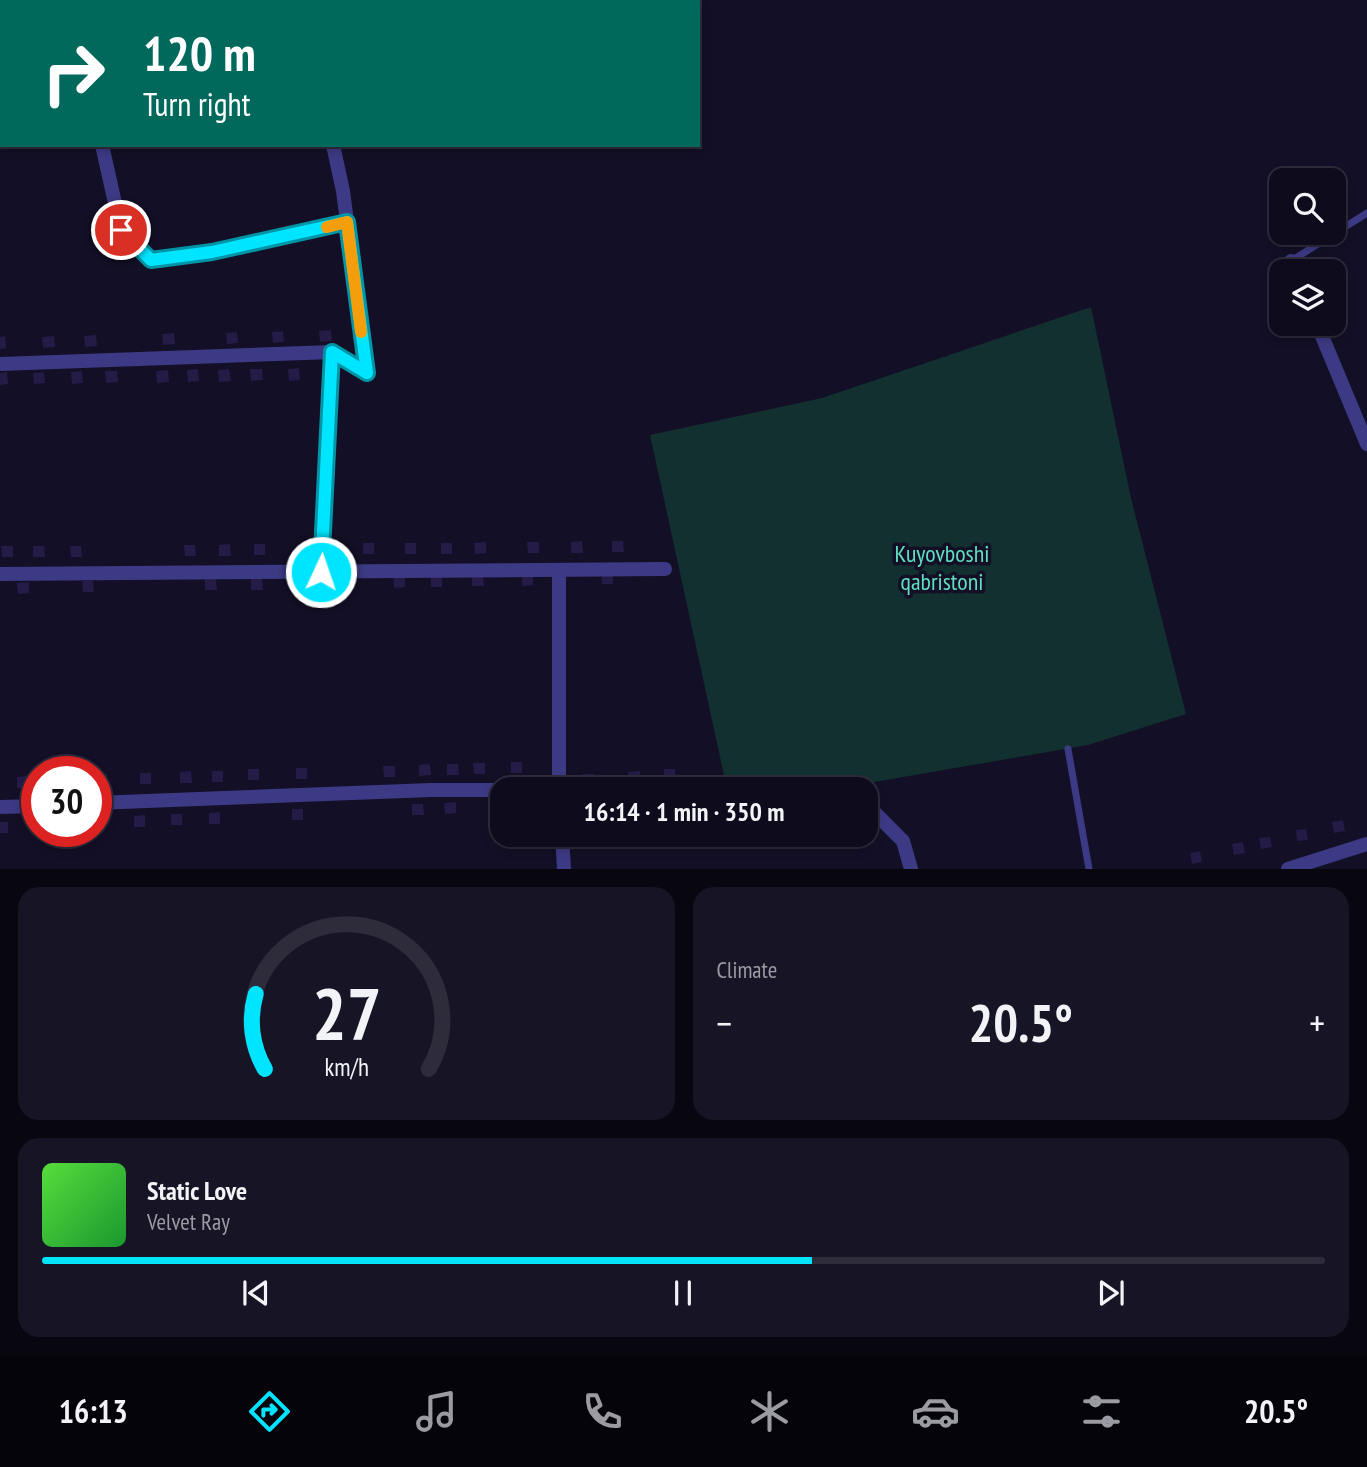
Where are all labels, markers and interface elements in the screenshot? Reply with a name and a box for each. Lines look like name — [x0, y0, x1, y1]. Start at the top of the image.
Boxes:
text: 120 m — [143, 21, 256, 85]
icon: right — [28, 28, 119, 119]
text: Turn right — [143, 83, 251, 125]
map controls — [1269, 168, 1346, 336]
button: search — [1269, 168, 1346, 245]
pin — [91, 200, 151, 260]
icon: arrive — [102, 211, 140, 249]
button: layers — [1269, 259, 1346, 336]
position arrow — [284, 535, 358, 609]
park label: Kuyovboshi qabristoni — [895, 538, 989, 597]
speed limit sign: 30 — [21, 756, 112, 847]
text: 16:14 · 1 min · 350 m — [584, 795, 784, 828]
text: Climate — [717, 955, 777, 984]
text: 27 — [311, 966, 381, 1060]
text: 20.5° — [968, 989, 1073, 1056]
text: − — [717, 998, 732, 1047]
text: + — [1309, 998, 1325, 1047]
text: km/h — [324, 1051, 368, 1083]
text: Static Love — [147, 1174, 247, 1207]
text: Velvet Ray — [147, 1207, 230, 1236]
icon: previous — [237, 1274, 275, 1312]
icon: pause — [664, 1274, 702, 1312]
icon: next — [1092, 1274, 1130, 1312]
icon: directions — [245, 1387, 294, 1436]
icon: music — [412, 1387, 461, 1436]
icon: phone — [578, 1387, 627, 1436]
icon: climate — [745, 1387, 794, 1436]
icon: car — [911, 1387, 960, 1436]
icon: filters — [1077, 1387, 1126, 1436]
text: 16:13 — [59, 1390, 128, 1432]
text: 20.5° — [1244, 1390, 1308, 1432]

